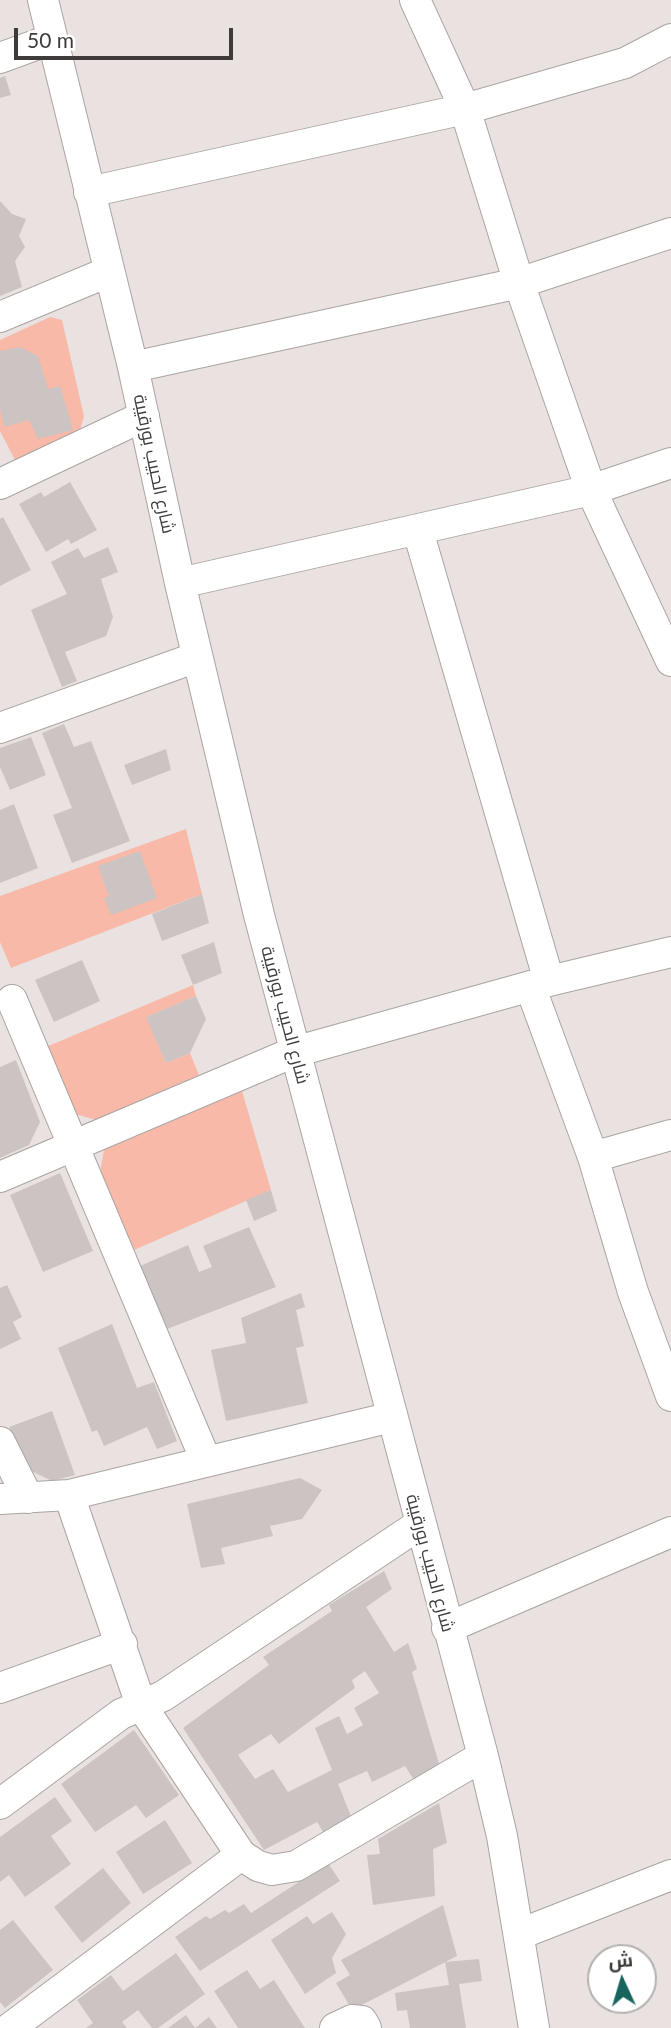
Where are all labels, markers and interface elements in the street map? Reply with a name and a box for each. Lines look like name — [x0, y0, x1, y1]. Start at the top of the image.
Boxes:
scale bar — [18, 14, 236, 58]
text: 50 m — [27, 27, 74, 52]
street label: شارع الحبيب بورقيبة — [129, 392, 179, 536]
street label: شارع الحبيب بورقيبة — [256, 944, 314, 1086]
street label: شارع الحبيب بورقيبة — [401, 1492, 459, 1634]
north arrow — [587, 1944, 657, 2014]
text: ش — [608, 1947, 634, 1972]

